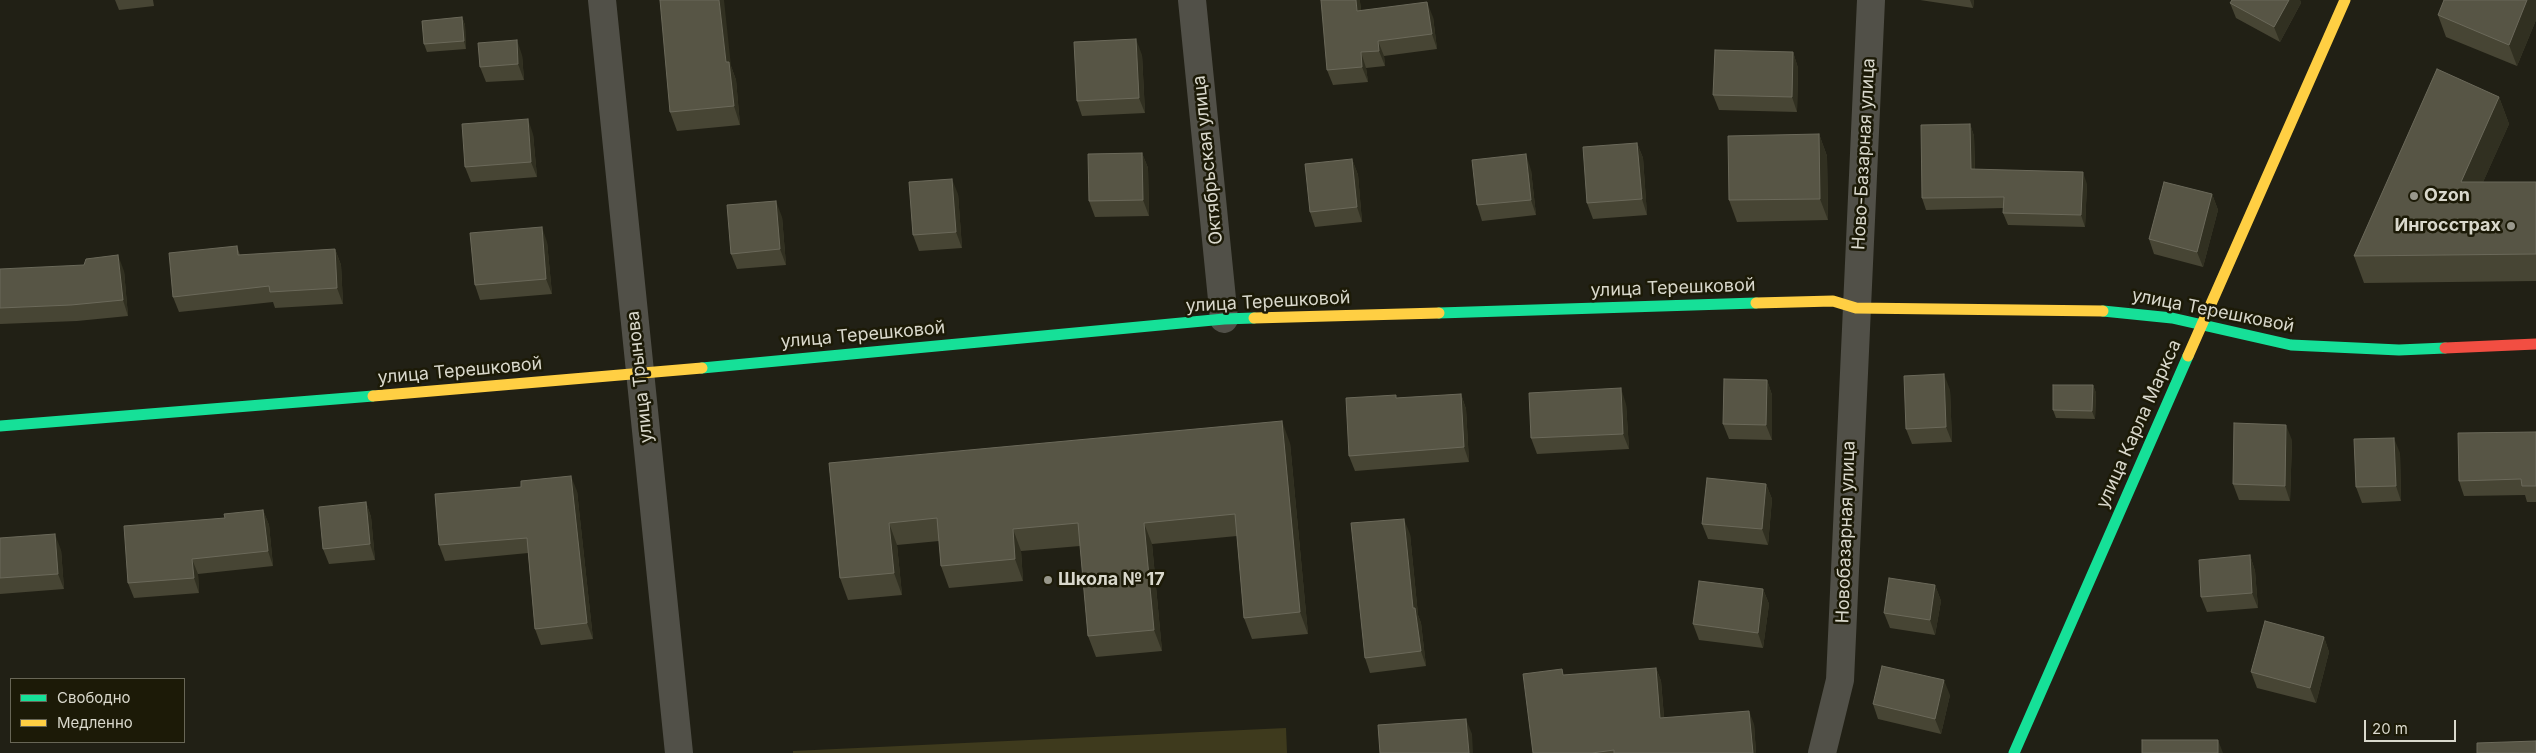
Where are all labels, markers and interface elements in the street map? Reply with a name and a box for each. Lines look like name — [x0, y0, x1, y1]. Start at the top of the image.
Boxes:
street label: Ново-Базарная улица — [1848, 58, 1880, 250]
street label: Октябрьская улица — [1188, 74, 1228, 246]
place label: Ozon — [2424, 185, 2470, 207]
marker: Ozon — [2408, 190, 2420, 202]
place label: Ингосстрах — [2394, 215, 2501, 237]
marker: Ингосстрах — [2505, 220, 2517, 232]
street label: улица Терешковой — [1590, 274, 1756, 302]
street label: улица Терешковой — [2130, 285, 2296, 337]
street label: улица Терешковой — [1185, 287, 1351, 317]
street label: улица Трынова — [622, 310, 658, 444]
street label: улица Терешковой — [780, 317, 946, 353]
street label: улица Карла Маркса — [2092, 336, 2186, 512]
street label: улица Терешковой — [377, 353, 543, 389]
street label: Новобазарная улица — [1832, 440, 1860, 624]
place label: Школа № 17 — [1058, 569, 1165, 591]
marker: Школа № 17 — [1042, 574, 1054, 586]
legend — [10, 678, 185, 743]
text: Свободно — [57, 688, 131, 707]
scale bar — [2366, 710, 2458, 742]
text: Медленно — [57, 713, 133, 732]
text: 20 m — [2372, 719, 2408, 738]

